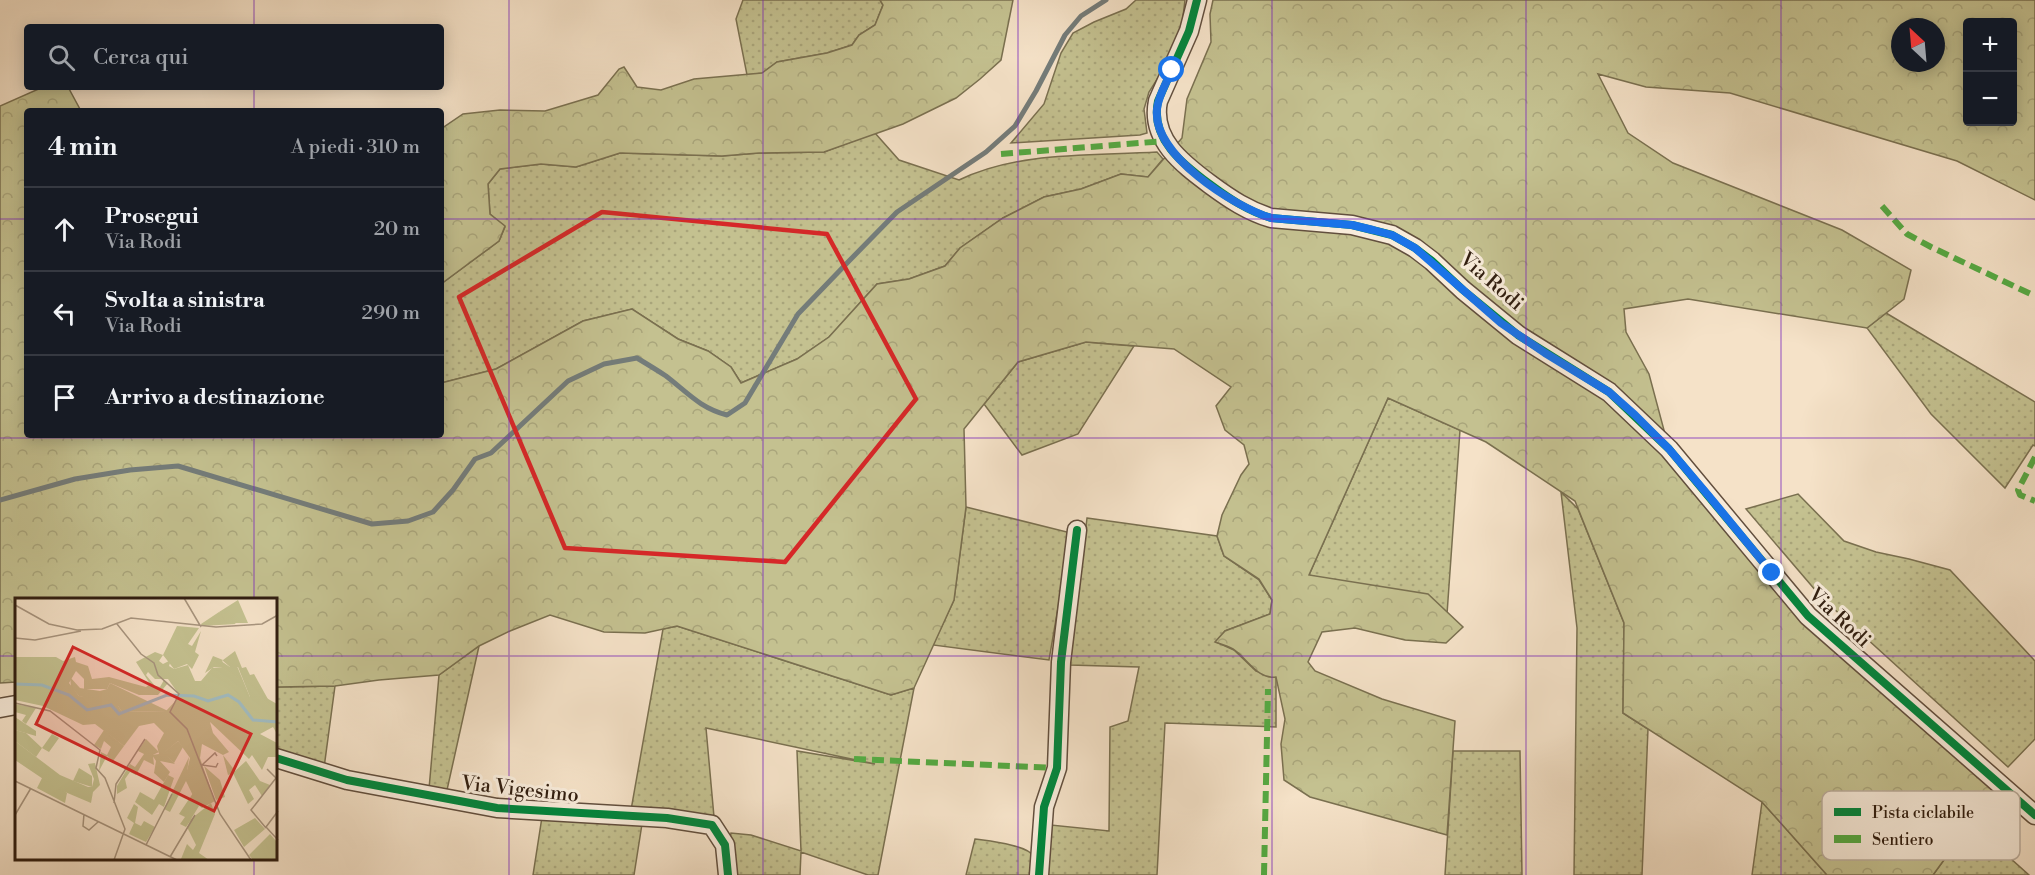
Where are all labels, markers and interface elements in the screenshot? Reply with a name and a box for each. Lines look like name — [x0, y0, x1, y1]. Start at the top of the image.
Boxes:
north arrow — [1891, 18, 1945, 72]
map controls — [1963, 18, 2017, 126]
button: + — [1963, 18, 2017, 72]
search box — [24, 24, 444, 90]
icon: search — [45, 41, 78, 74]
text: Cerca qui — [93, 44, 189, 71]
route start — [1158, 56, 1184, 82]
button: − — [1963, 72, 2017, 126]
text: 4 min — [48, 131, 118, 163]
text: A piedi · 310 m — [291, 135, 420, 160]
text: Prosegui — [105, 203, 199, 230]
icon: ahead — [48, 213, 81, 246]
text: 20 m — [374, 217, 420, 242]
text: Via Rodi — [105, 230, 182, 255]
street label: Via Rodi — [1453, 247, 1529, 317]
text: Svolta a sinistra — [105, 287, 265, 314]
icon: left — [48, 297, 81, 330]
text: 290 m — [362, 301, 420, 326]
text: Via Rodi — [105, 314, 182, 339]
icon: arrive — [48, 381, 81, 414]
text: Arrivo a destinazione — [105, 384, 325, 411]
route end — [1758, 559, 1784, 585]
street label: Via Rodi — [1802, 582, 1876, 654]
inset map — [15, 598, 278, 860]
street label: Via Vigesimo — [459, 771, 580, 809]
legend — [1822, 791, 2020, 860]
text: Pista ciclabile — [1872, 803, 1974, 823]
text: Sentiero — [1872, 830, 1934, 850]

